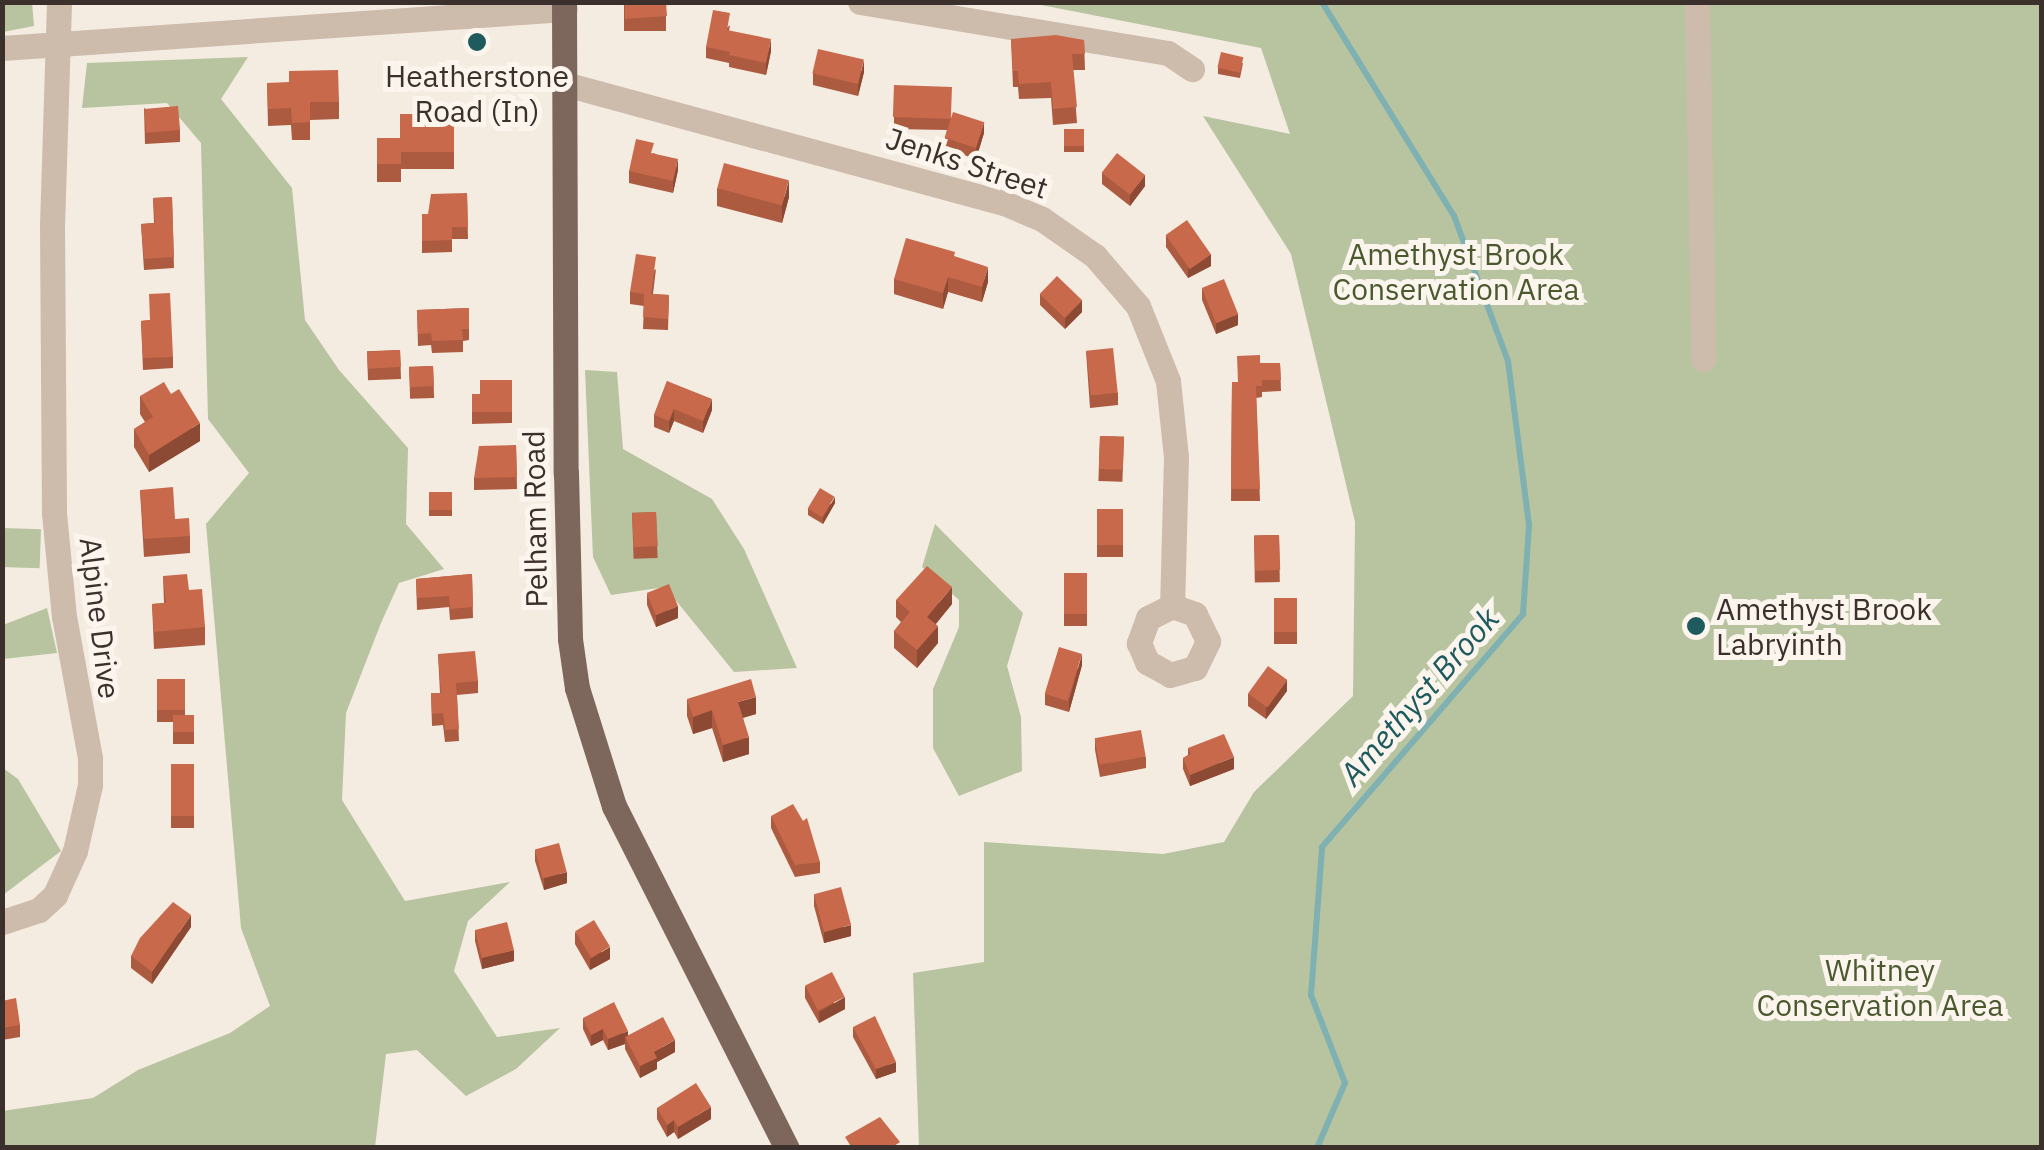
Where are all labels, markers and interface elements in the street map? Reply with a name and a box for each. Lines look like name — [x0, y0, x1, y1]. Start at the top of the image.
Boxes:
marker: Heatherstone Road (In) — [466, 31, 488, 53]
place label: Heatherstone Road (In) — [385, 58, 569, 128]
street label: Jenks Street — [881, 120, 1053, 206]
park label: Amethyst Brook Conservation Area — [1333, 236, 1579, 306]
street label: Pelham Road — [515, 430, 555, 608]
street label: Alpine Drive — [72, 535, 128, 701]
place label: Amethyst Brook Labryinth — [1716, 591, 1932, 662]
water label: Amethyst Brook — [1331, 599, 1507, 793]
marker: Amethyst Brook Labryinth — [1685, 615, 1707, 637]
park label: Whitney Conservation Area — [1757, 952, 2003, 1022]

